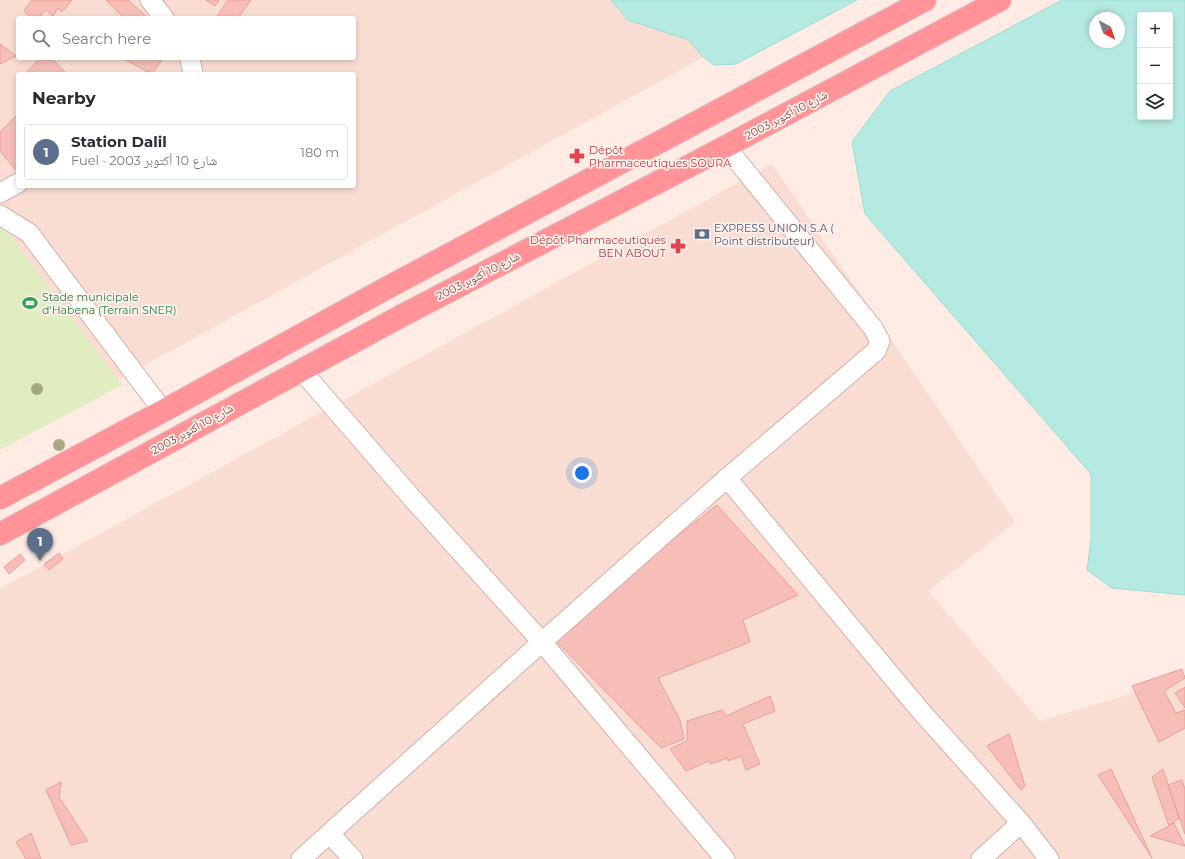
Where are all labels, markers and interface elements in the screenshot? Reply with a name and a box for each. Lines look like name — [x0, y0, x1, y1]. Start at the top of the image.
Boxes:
north arrow — [1089, 12, 1125, 48]
map controls — [1137, 12, 1173, 120]
button: + — [1137, 12, 1173, 48]
search box — [16, 16, 356, 60]
icon: search — [30, 27, 52, 49]
text: Search here — [62, 29, 151, 48]
button: − — [1137, 48, 1173, 84]
button: layers — [1137, 84, 1173, 120]
street label: شارع 10 أكتوبر 2003 — [742, 87, 830, 143]
text: Nearby — [32, 88, 96, 108]
text: Station Dalil — [71, 132, 167, 151]
place label: Dépôt Pharmaceutiques SOURA — [589, 143, 731, 170]
text: 1 — [43, 144, 49, 160]
text: 180 m — [300, 144, 339, 160]
pharmacy icon: Dépôt Pharmaceutiques SOURA — [568, 147, 586, 165]
text: Fuel · شارع 10 أكتوبر 2003 — [71, 152, 217, 168]
place label: EXPRESS UNION S.A ( Point distributeur) — [714, 221, 834, 248]
bank icon: EXPRESS UNION S.A ( Point distributeur) — [693, 225, 711, 243]
place label: Dépôt Pharmaceutiques BEN ABOUT — [530, 233, 667, 260]
pharmacy icon: Dépôt Pharmaceutiques BEN ABOUT — [669, 237, 687, 255]
street label: شارع 10 أكتوبر 2003 — [434, 249, 522, 303]
place label: Stade municipale d'Habena (Terrain SNER) — [42, 290, 177, 317]
sports icon: Stade municipale d'Habena (Terrain SNER) — [21, 294, 39, 312]
street label: شارع 10 أكتوبر 2003 — [149, 401, 235, 457]
your location — [572, 463, 592, 483]
pin: 1 — [27, 528, 53, 561]

